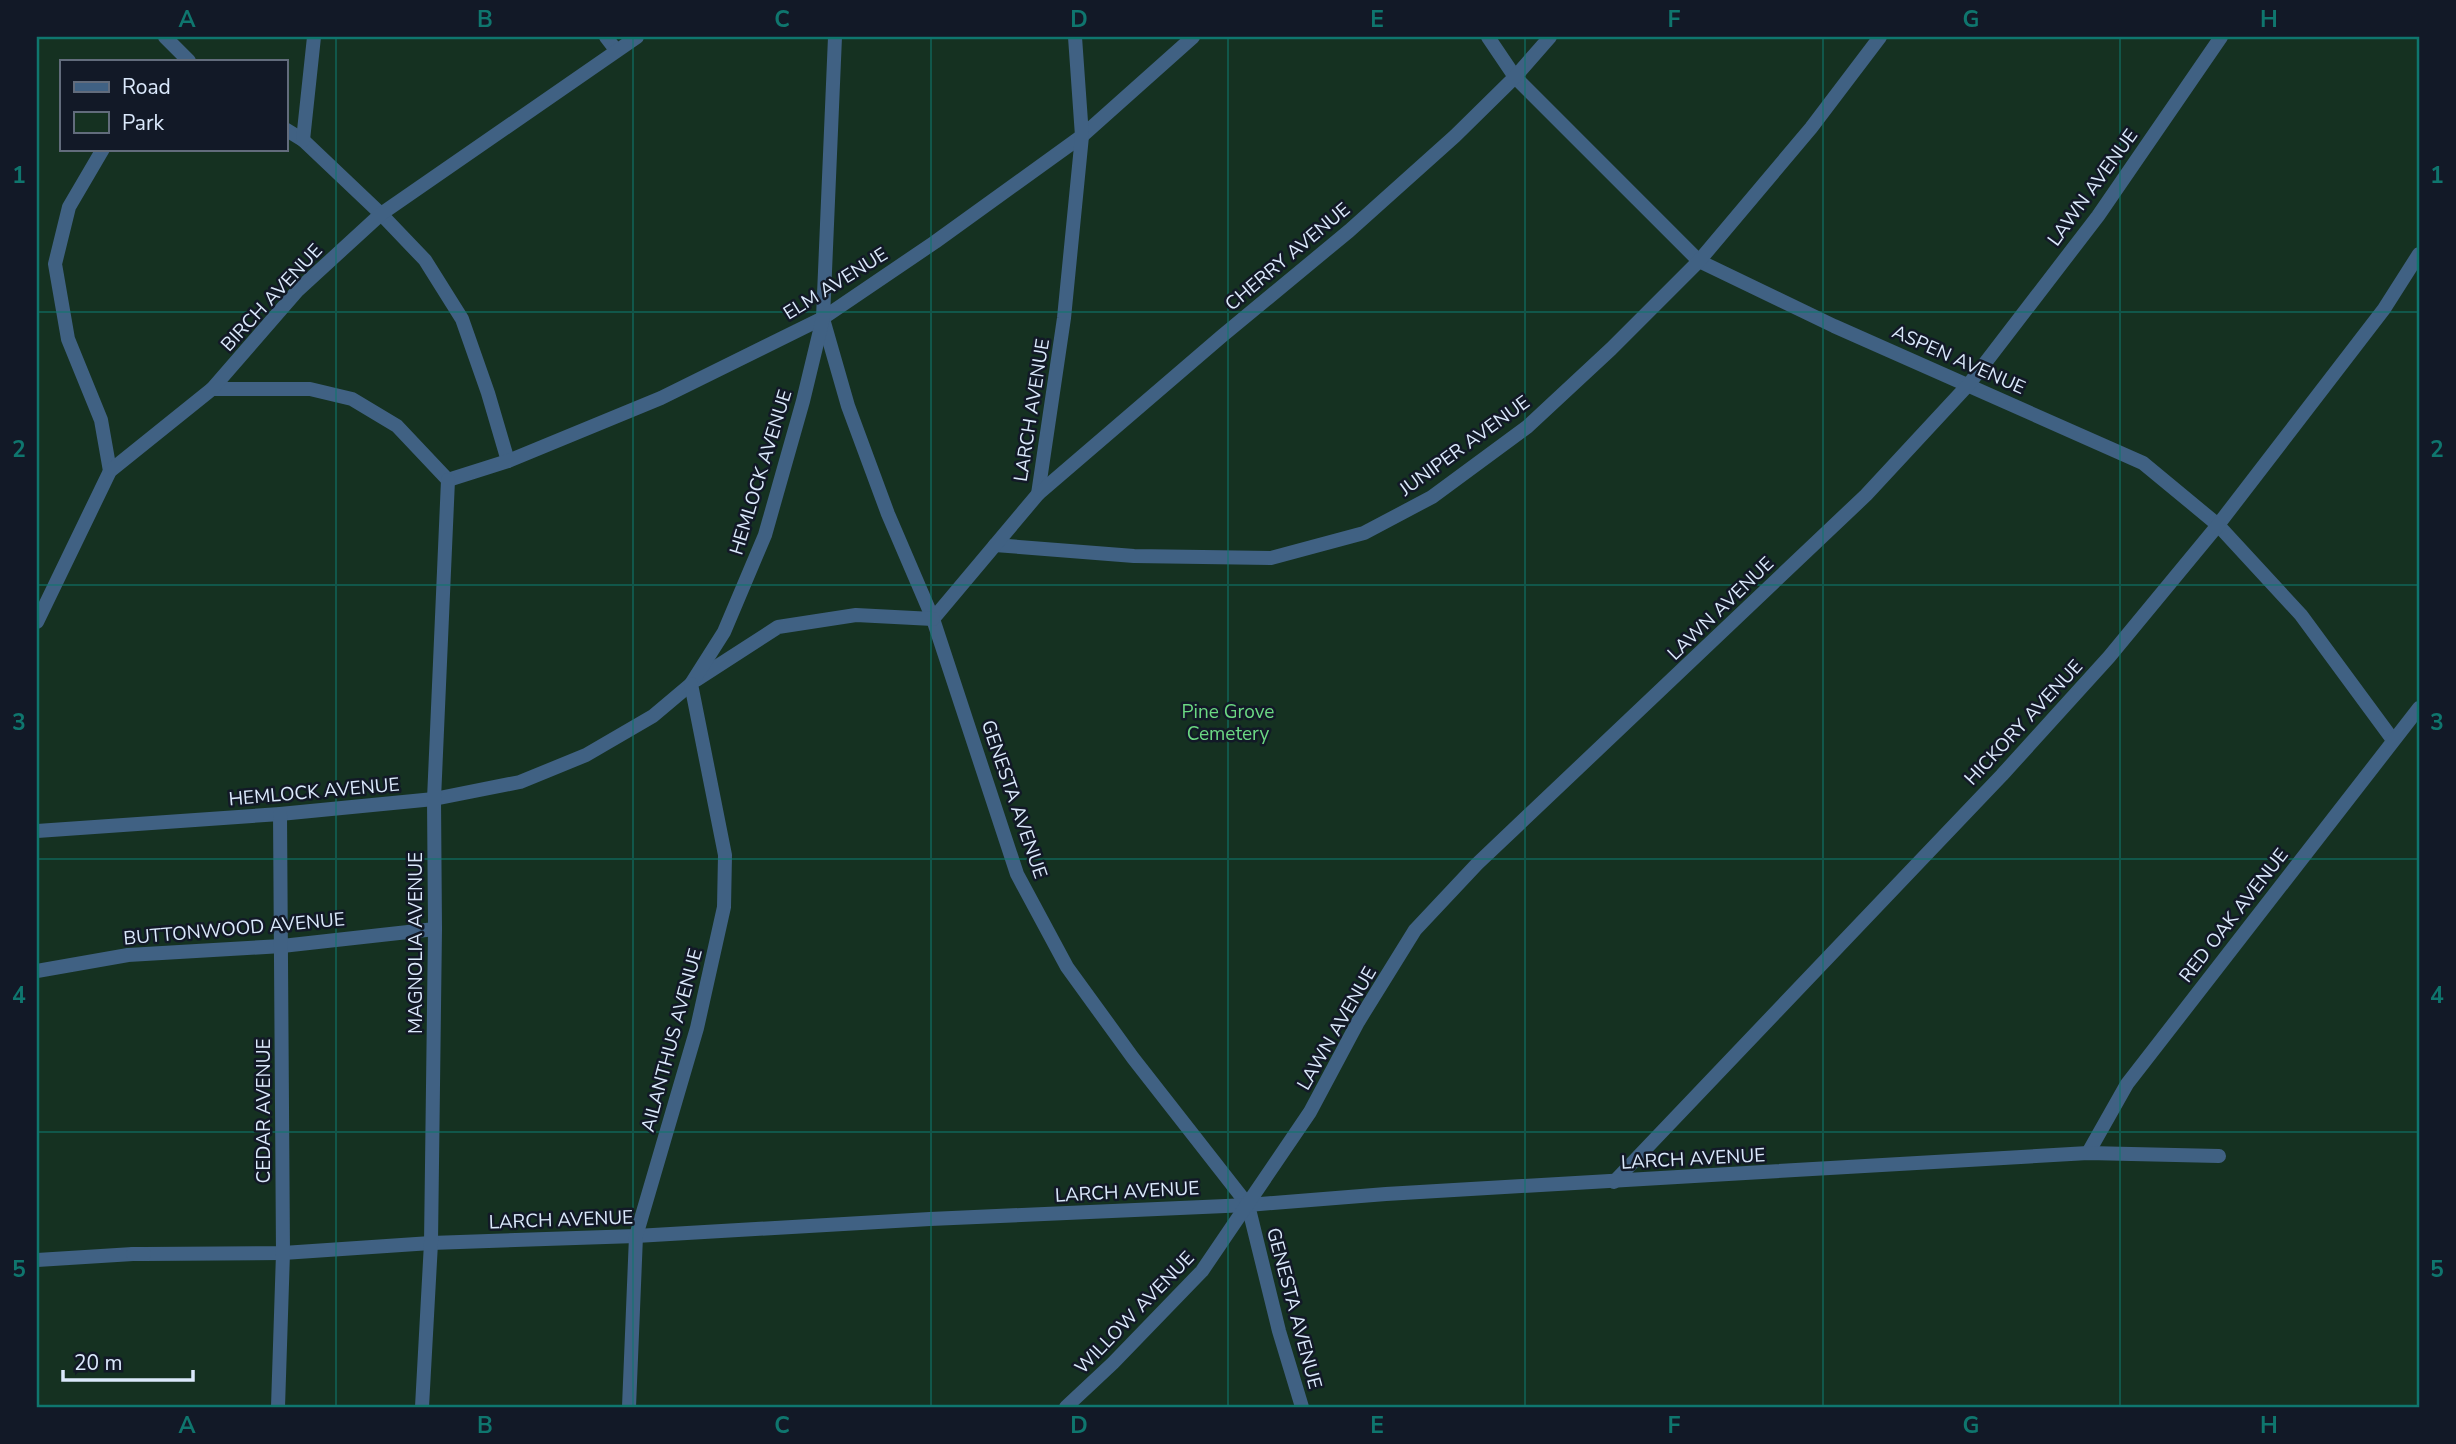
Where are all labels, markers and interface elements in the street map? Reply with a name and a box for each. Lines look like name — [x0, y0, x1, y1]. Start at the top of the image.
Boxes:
text: A — [178, 4, 196, 35]
text: B — [477, 4, 493, 35]
text: C — [774, 4, 790, 35]
text: D — [1070, 4, 1088, 35]
text: E — [1370, 4, 1384, 35]
text: F — [1668, 4, 1681, 35]
text: G — [1963, 4, 1979, 35]
text: H — [2260, 4, 2278, 35]
legend — [60, 60, 287, 150]
text: Road — [122, 73, 171, 101]
text: Park — [122, 109, 164, 137]
street label: LAWN AVENUE — [2042, 124, 2144, 251]
text: 1 — [12, 160, 26, 191]
text: 1 — [2430, 160, 2444, 191]
street label: CHERRY AVENUE — [1220, 197, 1356, 317]
street label: BIRCH AVENUE — [215, 238, 328, 357]
street label: ELM AVENUE — [778, 241, 893, 326]
street label: ASPEN AVENUE — [1888, 319, 2029, 401]
street label: LARCH AVENUE — [1008, 337, 1056, 484]
street label: HEMLOCK AVENUE — [723, 386, 798, 558]
street label: JUNIPER AVENUE — [1393, 390, 1535, 503]
text: 2 — [12, 434, 26, 465]
text: 2 — [2430, 434, 2444, 465]
street label: LAWN AVENUE — [1662, 551, 1780, 666]
street label: HICKORY AVENUE — [1959, 654, 2089, 791]
park label: Pine Grove Cemetery — [1182, 699, 1274, 747]
text: 3 — [12, 707, 26, 738]
text: 3 — [2430, 707, 2444, 738]
street label: GENESTA AVENUE — [975, 717, 1053, 882]
street label: HEMLOCK AVENUE — [228, 772, 401, 812]
street label: RED OAK AVENUE — [2173, 843, 2294, 988]
street label: MAGNOLIA AVENUE — [403, 852, 429, 1034]
street label: BUTTONWOOD AVENUE — [122, 906, 346, 952]
street label: AILANTHUS AVENUE — [635, 946, 709, 1135]
street label: LAWN AVENUE — [1291, 962, 1383, 1095]
text: 4 — [12, 980, 26, 1011]
text: 4 — [2430, 980, 2444, 1011]
street label: CEDAR AVENUE — [251, 1038, 277, 1184]
street label: LARCH AVENUE — [1620, 1142, 1766, 1176]
street label: LARCH AVENUE — [1054, 1175, 1200, 1209]
street label: LARCH AVENUE — [488, 1204, 634, 1236]
street label: GENESTA AVENUE — [1260, 1225, 1328, 1392]
street label: WILLOW AVENUE — [1069, 1245, 1200, 1380]
text: 5 — [12, 1254, 26, 1285]
text: 5 — [2430, 1254, 2444, 1285]
scale bar — [63, 1339, 192, 1383]
text: 20 m — [74, 1349, 123, 1377]
text: A — [178, 1410, 196, 1441]
text: B — [477, 1410, 493, 1441]
text: C — [774, 1410, 790, 1441]
text: D — [1070, 1410, 1088, 1441]
text: E — [1370, 1410, 1384, 1441]
text: F — [1668, 1410, 1681, 1441]
text: G — [1963, 1410, 1979, 1441]
text: H — [2260, 1410, 2278, 1441]

